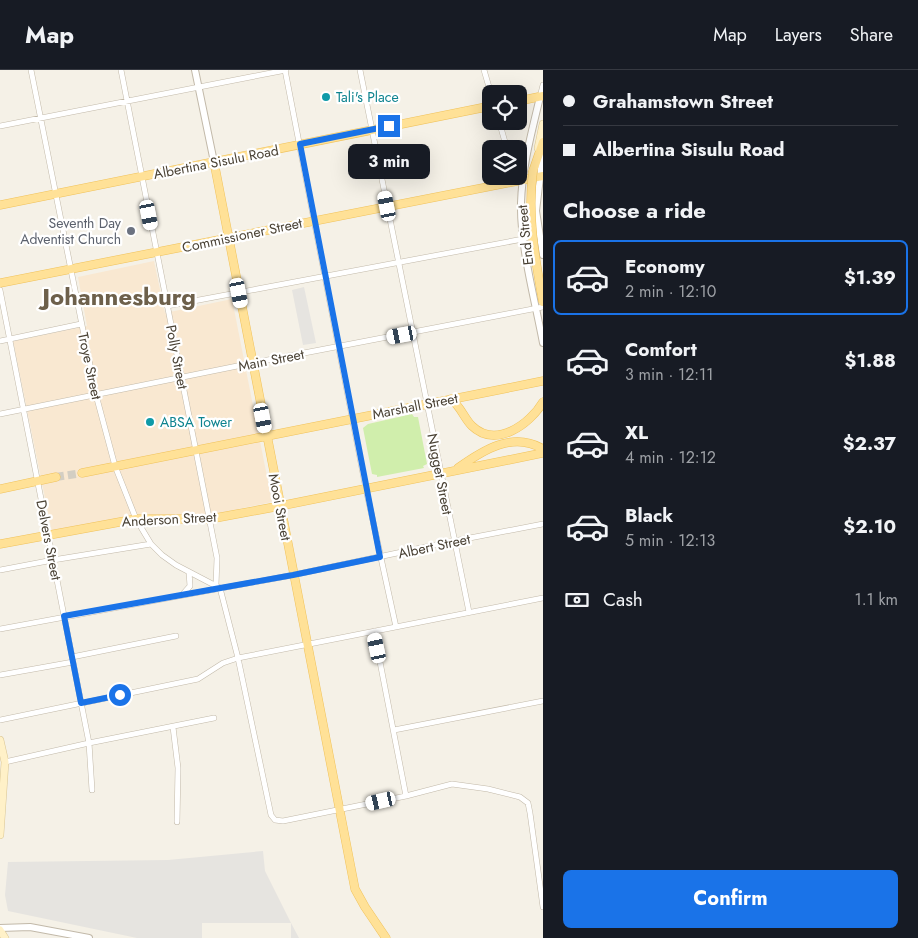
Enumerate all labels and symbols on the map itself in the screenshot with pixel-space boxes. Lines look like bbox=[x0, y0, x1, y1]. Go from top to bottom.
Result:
place label: Tali's Place bbox=[336, 87, 399, 107]
marker: Tali's Place bbox=[320, 91, 332, 103]
route end bbox=[378, 115, 400, 137]
street label: Albertina Sisulu Road bbox=[152, 140, 280, 184]
callout: 3 min bbox=[348, 144, 430, 178]
car bbox=[376, 190, 397, 222]
car bbox=[138, 199, 159, 231]
street label: End Street bbox=[512, 203, 538, 266]
street label: Commissioner Street bbox=[180, 212, 304, 257]
place label: Seventh Day Adventist Church bbox=[20, 213, 122, 249]
marker: Seventh Day Adventist Church bbox=[125, 225, 137, 237]
car bbox=[228, 277, 249, 309]
district label: Johannesburg bbox=[38, 279, 196, 314]
street label: Polly Street bbox=[161, 323, 193, 391]
car bbox=[385, 325, 418, 345]
street label: Troye Street bbox=[73, 331, 107, 402]
street label: Main Street bbox=[236, 344, 306, 376]
street label: Marshall Street bbox=[371, 388, 460, 424]
car bbox=[252, 402, 273, 434]
place label: ABSA Tower bbox=[160, 412, 232, 432]
marker: ABSA Tower bbox=[144, 416, 156, 428]
street label: Nugget Street bbox=[422, 432, 458, 517]
street label: Mooi Street bbox=[264, 472, 296, 543]
street label: Delvers Street bbox=[31, 498, 67, 582]
street label: Anderson Street bbox=[121, 506, 218, 531]
street label: Albert Street bbox=[396, 528, 473, 563]
car bbox=[366, 632, 387, 664]
route start bbox=[109, 684, 131, 706]
car bbox=[364, 790, 397, 812]

